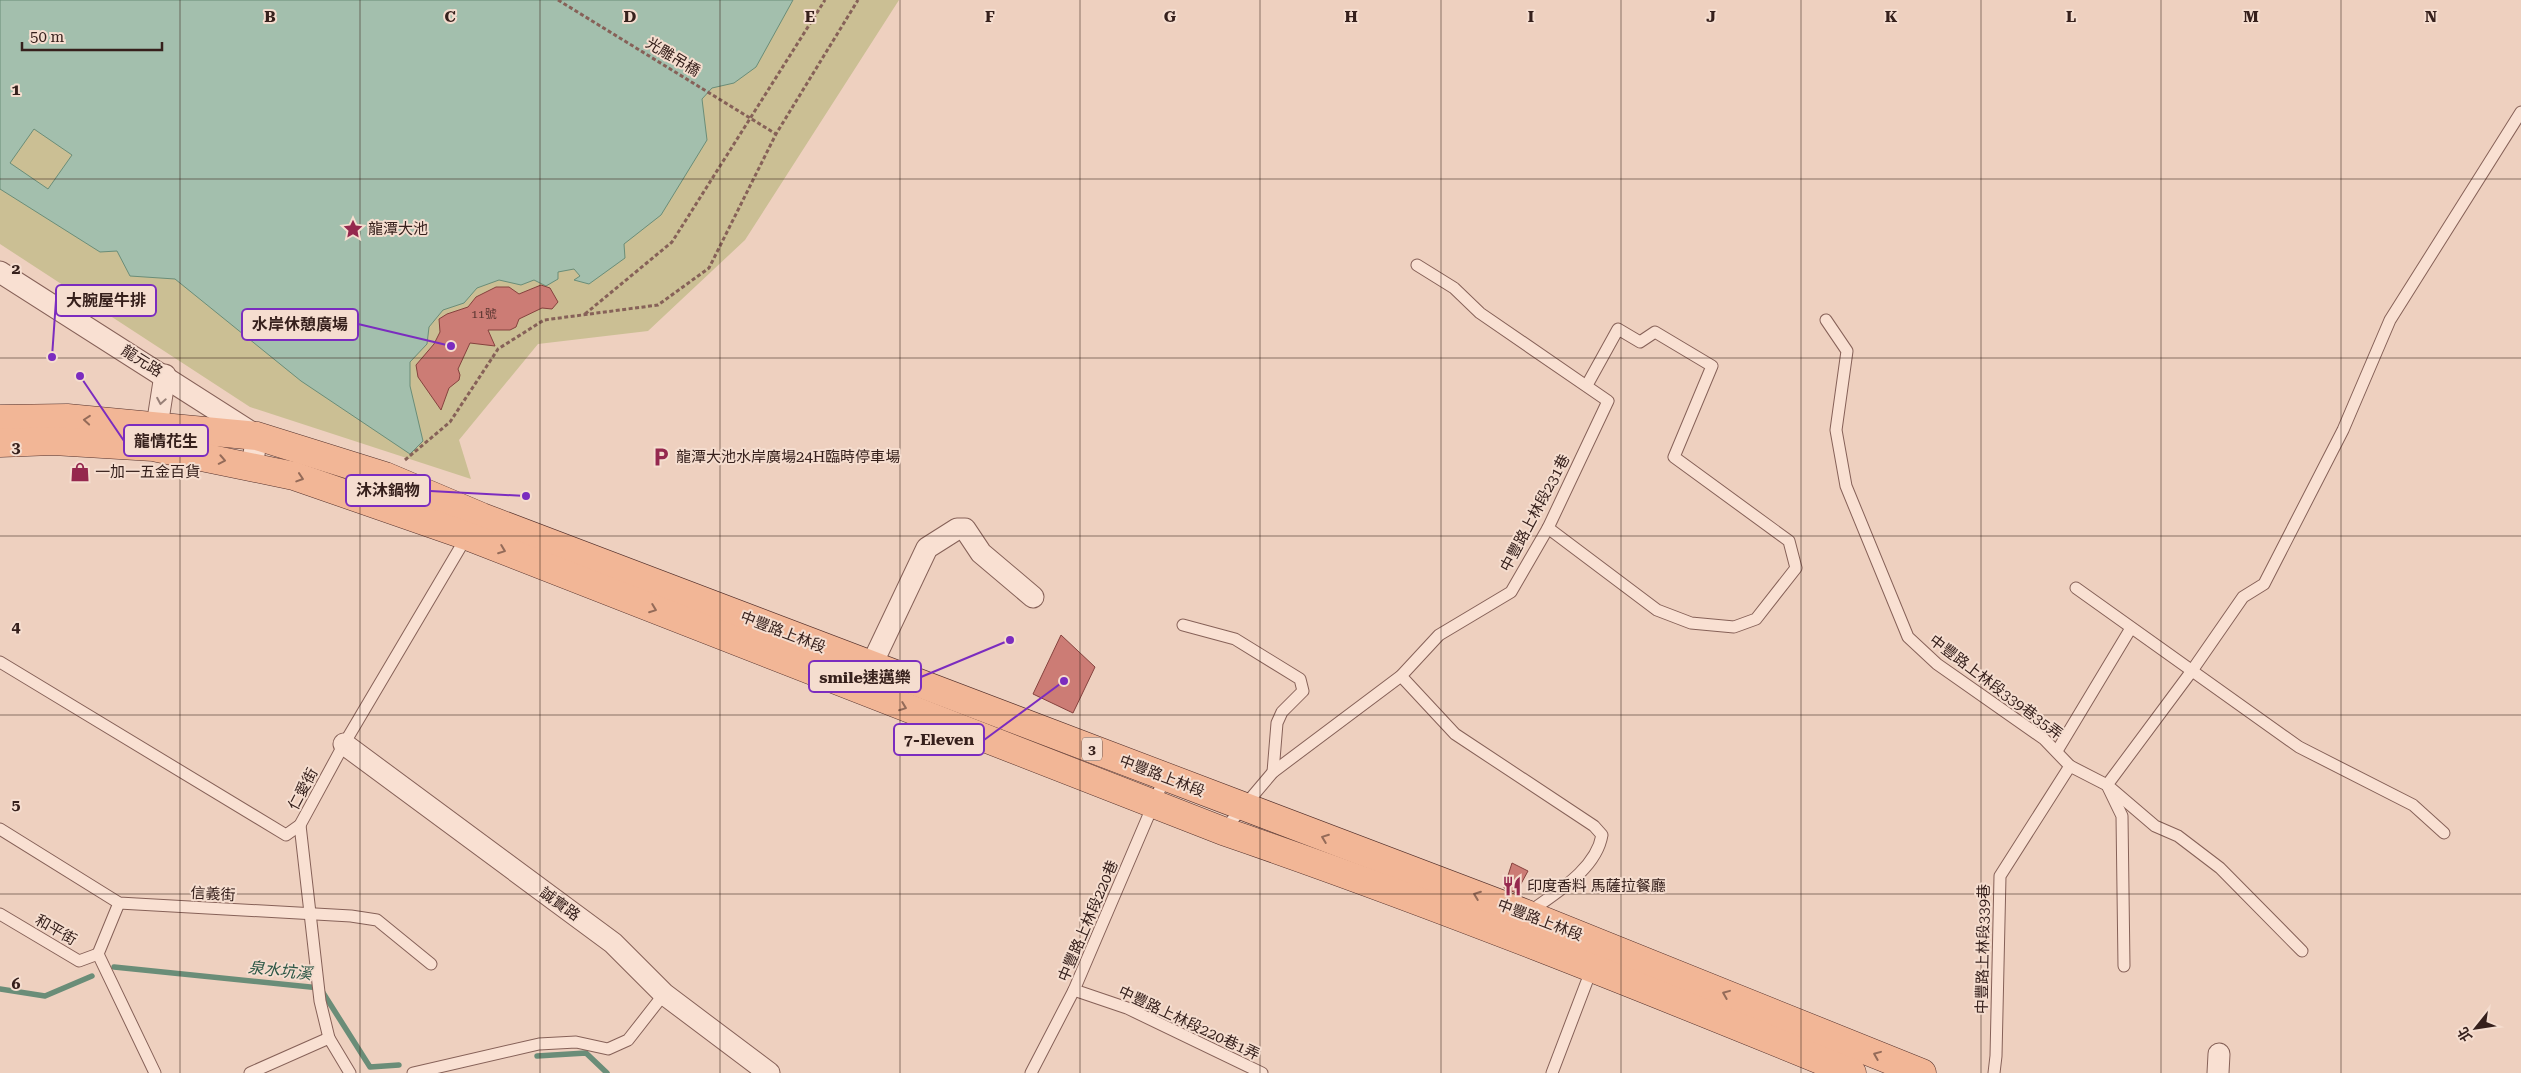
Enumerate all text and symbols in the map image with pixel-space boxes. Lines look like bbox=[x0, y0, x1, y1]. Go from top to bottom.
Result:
text: B bbox=[264, 7, 276, 26]
text: C bbox=[444, 7, 456, 26]
text: D bbox=[624, 7, 637, 26]
text: E bbox=[805, 7, 815, 26]
text: F bbox=[985, 7, 995, 26]
text: G bbox=[1164, 7, 1177, 26]
text: H bbox=[1344, 7, 1358, 26]
text: I bbox=[1528, 7, 1534, 26]
text: J bbox=[1706, 7, 1716, 26]
text: K bbox=[1885, 7, 1898, 26]
text: L bbox=[2066, 7, 2076, 26]
text: M bbox=[2243, 7, 2259, 26]
text: N bbox=[2425, 7, 2437, 26]
scale bar bbox=[22, 20, 162, 52]
text: 50 m bbox=[30, 28, 65, 46]
street label: 光雕吊橋 bbox=[643, 34, 703, 80]
text: 1 bbox=[12, 80, 21, 99]
place icon: 龍潭大池 bbox=[342, 218, 364, 240]
place label: 龍潭大池 bbox=[368, 220, 428, 238]
text: 2 bbox=[12, 259, 21, 278]
callout: 大腕屋牛排 bbox=[56, 285, 156, 316]
text: 大腕屋牛排 bbox=[66, 291, 146, 310]
house number: 11號 bbox=[471, 307, 497, 321]
callout: 水岸休憩廣場 bbox=[242, 309, 358, 340]
text: 水岸休憩廣場 bbox=[252, 315, 348, 334]
street label: 龍元路 bbox=[118, 341, 166, 381]
one-way arrow bbox=[156, 396, 167, 405]
one-way arrow bbox=[83, 415, 91, 426]
callout: 龍情花生 bbox=[124, 425, 208, 456]
text: 龍情花生 bbox=[134, 432, 198, 451]
text: 3 bbox=[12, 438, 21, 457]
parking icon: 龍潭大池水岸廣場24H臨時停車場 bbox=[650, 446, 672, 468]
place label: 龍潭大池水岸廣場24H臨時停車場 bbox=[676, 448, 900, 466]
street label: 中豐路上林段231巷 bbox=[1496, 451, 1574, 575]
one-way arrow bbox=[218, 455, 227, 465]
shop icon: 一加一五金百貨 bbox=[69, 461, 91, 483]
place label: 一加一五金百貨 bbox=[95, 463, 200, 481]
one-way arrow bbox=[295, 472, 303, 482]
callout: 沐沐鍋物 bbox=[346, 475, 430, 506]
text: 沐沐鍋物 bbox=[356, 481, 420, 500]
one-way arrow bbox=[497, 544, 506, 554]
one-way arrow bbox=[649, 603, 657, 613]
street label: 中豐路上林段 bbox=[738, 607, 828, 657]
text: 4 bbox=[12, 617, 21, 636]
street label: 中豐路上林段339巷35弄 bbox=[1926, 631, 2066, 743]
callout: smile速邁樂 bbox=[809, 661, 921, 692]
text: smile速邁樂 bbox=[819, 668, 911, 687]
one-way arrow bbox=[898, 701, 906, 711]
callout: 7-Eleven bbox=[894, 724, 984, 755]
text: 7-Eleven bbox=[904, 730, 974, 749]
road number: 3 bbox=[1082, 738, 1102, 761]
street label: 中豐路上林段 bbox=[1117, 751, 1207, 801]
street label: 仁愛街 bbox=[284, 765, 322, 813]
text: 5 bbox=[12, 795, 21, 814]
one-way arrow bbox=[1321, 834, 1330, 844]
street label: 中豐路上林段220巷 bbox=[1054, 858, 1122, 984]
restaurant icon: 印度香料 馬薩拉餐廳 bbox=[1501, 875, 1523, 897]
place label: 印度香料 馬薩拉餐廳 bbox=[1527, 877, 1666, 895]
street label: 誠實路 bbox=[537, 883, 583, 925]
street label: 信義街 bbox=[190, 884, 236, 904]
street label: 中豐路上林段339巷 bbox=[1973, 884, 1993, 1014]
one-way arrow bbox=[1473, 891, 1482, 902]
street label: 中豐路上林段 bbox=[1495, 895, 1585, 945]
street label: 和平街 bbox=[32, 911, 80, 949]
water label: 泉水坑溪 bbox=[247, 958, 315, 983]
text: 6 bbox=[12, 974, 21, 993]
street label: 中豐路上林段220巷1弄 bbox=[1116, 982, 1262, 1064]
one-way arrow bbox=[1722, 990, 1731, 1001]
north arrow bbox=[2451, 1003, 2501, 1053]
text: 北 bbox=[2454, 1024, 2475, 1045]
one-way arrow bbox=[1873, 1051, 1881, 1061]

